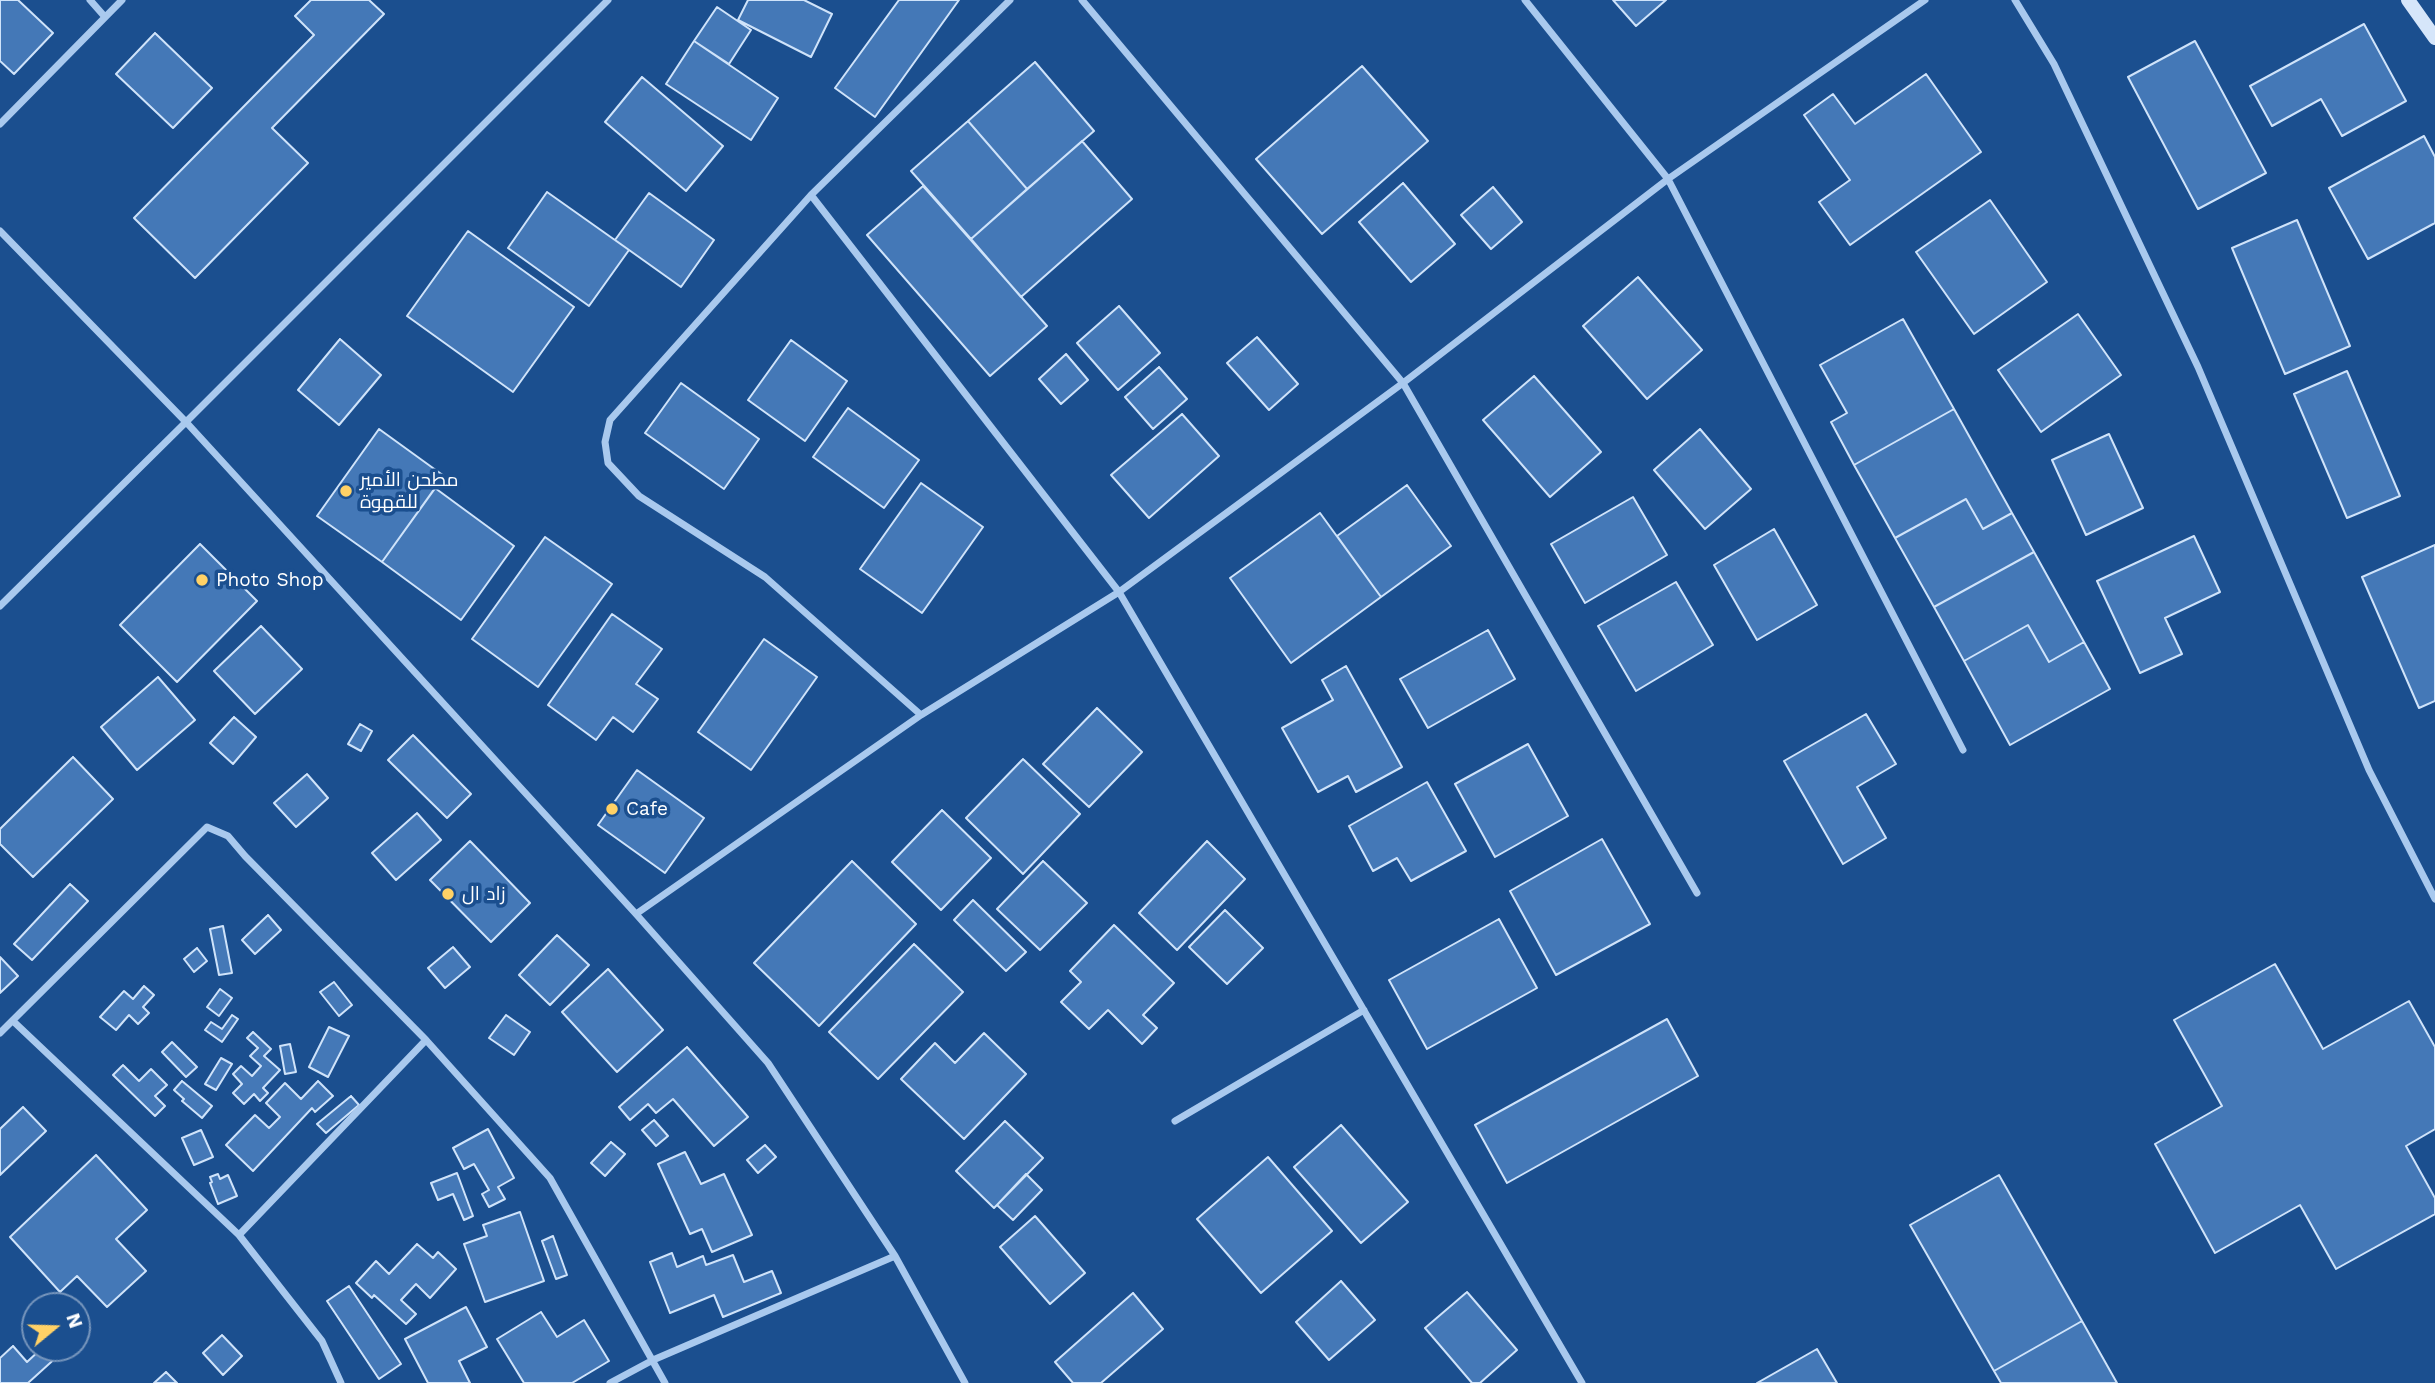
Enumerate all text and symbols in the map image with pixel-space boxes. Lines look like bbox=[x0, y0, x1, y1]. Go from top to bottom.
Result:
place label: مطحن الأمير للقهوة bbox=[360, 469, 458, 513]
marker: مطحن الأمير للقهوة bbox=[338, 483, 354, 499]
place label: Photo Shop bbox=[216, 569, 324, 591]
marker: Photo Shop bbox=[194, 572, 210, 588]
place label: Cafe bbox=[626, 798, 668, 820]
marker: Cafe bbox=[604, 801, 620, 817]
place label: زاد ال bbox=[462, 883, 506, 905]
marker: زاد ال bbox=[440, 886, 456, 902]
north arrow bbox=[21, 1292, 91, 1362]
text: N bbox=[61, 1310, 88, 1331]

